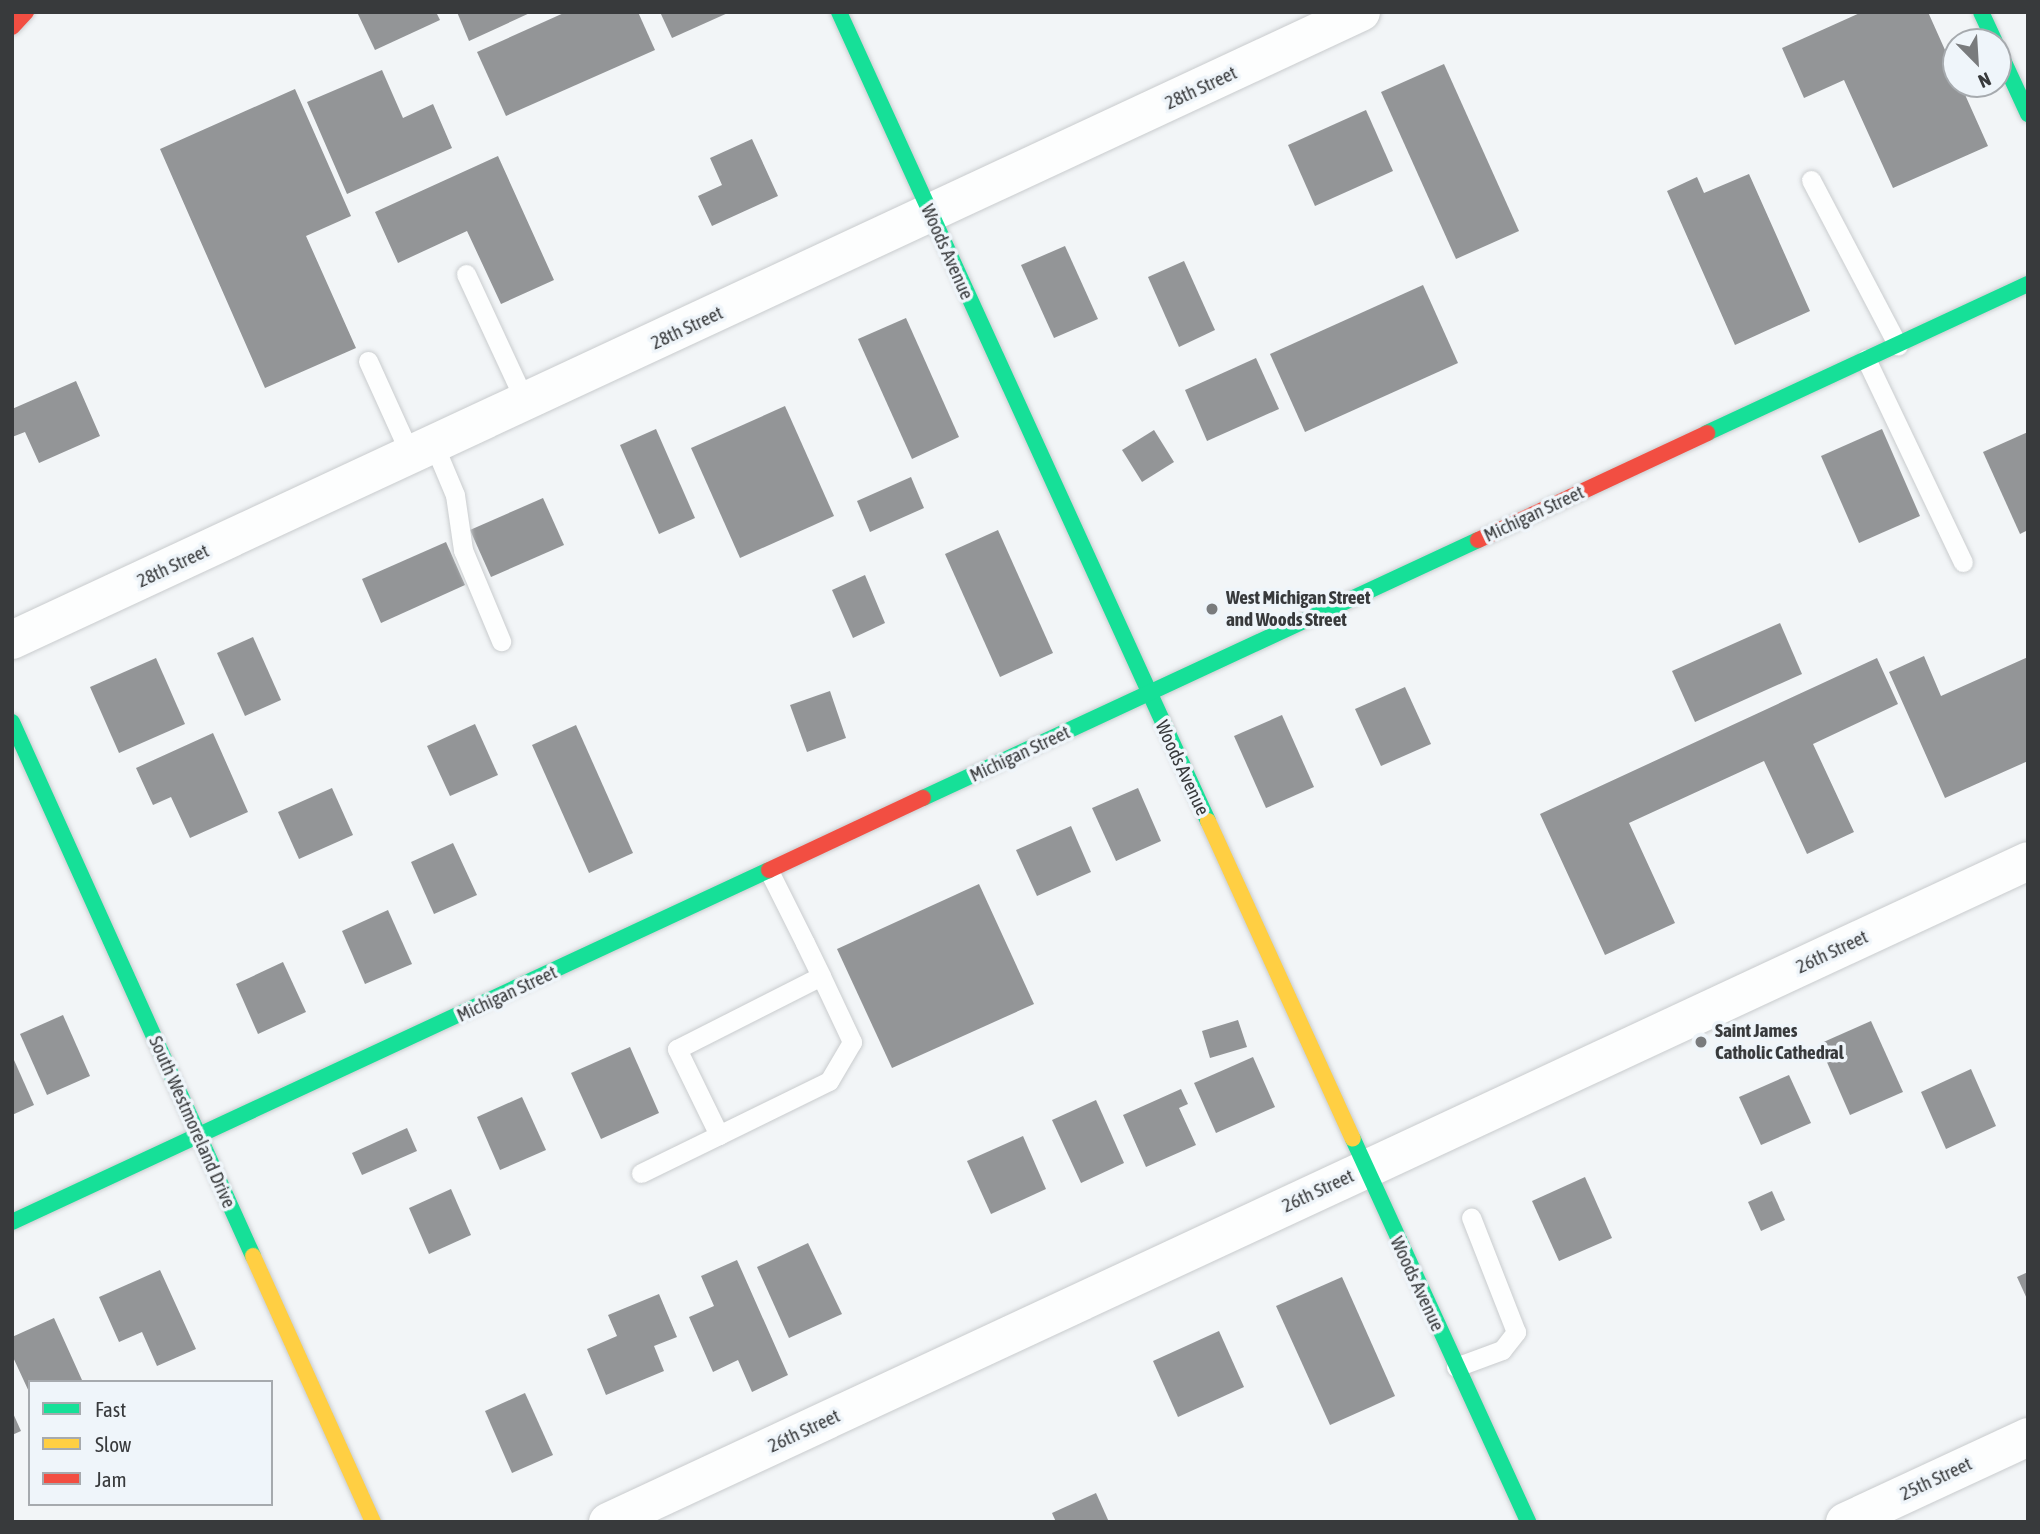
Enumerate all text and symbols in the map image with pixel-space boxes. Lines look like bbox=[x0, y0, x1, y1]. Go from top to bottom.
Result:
north arrow bbox=[1942, 28, 2012, 98]
street label: 28th Street bbox=[1161, 61, 1241, 115]
text: N bbox=[1975, 68, 1994, 93]
street label: Woods Avenue bbox=[916, 201, 978, 303]
street label: 28th Street bbox=[647, 301, 727, 355]
street label: Michigan Street bbox=[1480, 481, 1588, 547]
street label: 28th Street bbox=[133, 539, 213, 593]
place label: West Michigan Street and Woods Street bbox=[1226, 587, 1370, 631]
marker: West Michigan Street and Woods Street bbox=[1204, 601, 1220, 617]
street label: Woods Avenue bbox=[1150, 717, 1214, 819]
street label: Michigan Street bbox=[966, 721, 1074, 787]
street label: 26th Street bbox=[1792, 925, 1872, 979]
street label: Michigan Street bbox=[453, 961, 561, 1027]
place label: Saint James Catholic Cathedral bbox=[1715, 1020, 1844, 1064]
street label: South Westmoreland Drive bbox=[144, 1032, 240, 1212]
marker: Saint James Catholic Cathedral bbox=[1693, 1034, 1709, 1050]
street label: 26th Street bbox=[1278, 1164, 1358, 1218]
street label: Woods Avenue bbox=[1385, 1233, 1449, 1335]
legend bbox=[28, 1380, 273, 1506]
text: Fast bbox=[95, 1397, 126, 1421]
street label: 26th Street bbox=[764, 1404, 844, 1458]
text: Slow bbox=[95, 1432, 131, 1456]
street label: 25th Street bbox=[1896, 1452, 1976, 1506]
text: Jam bbox=[95, 1467, 127, 1491]

